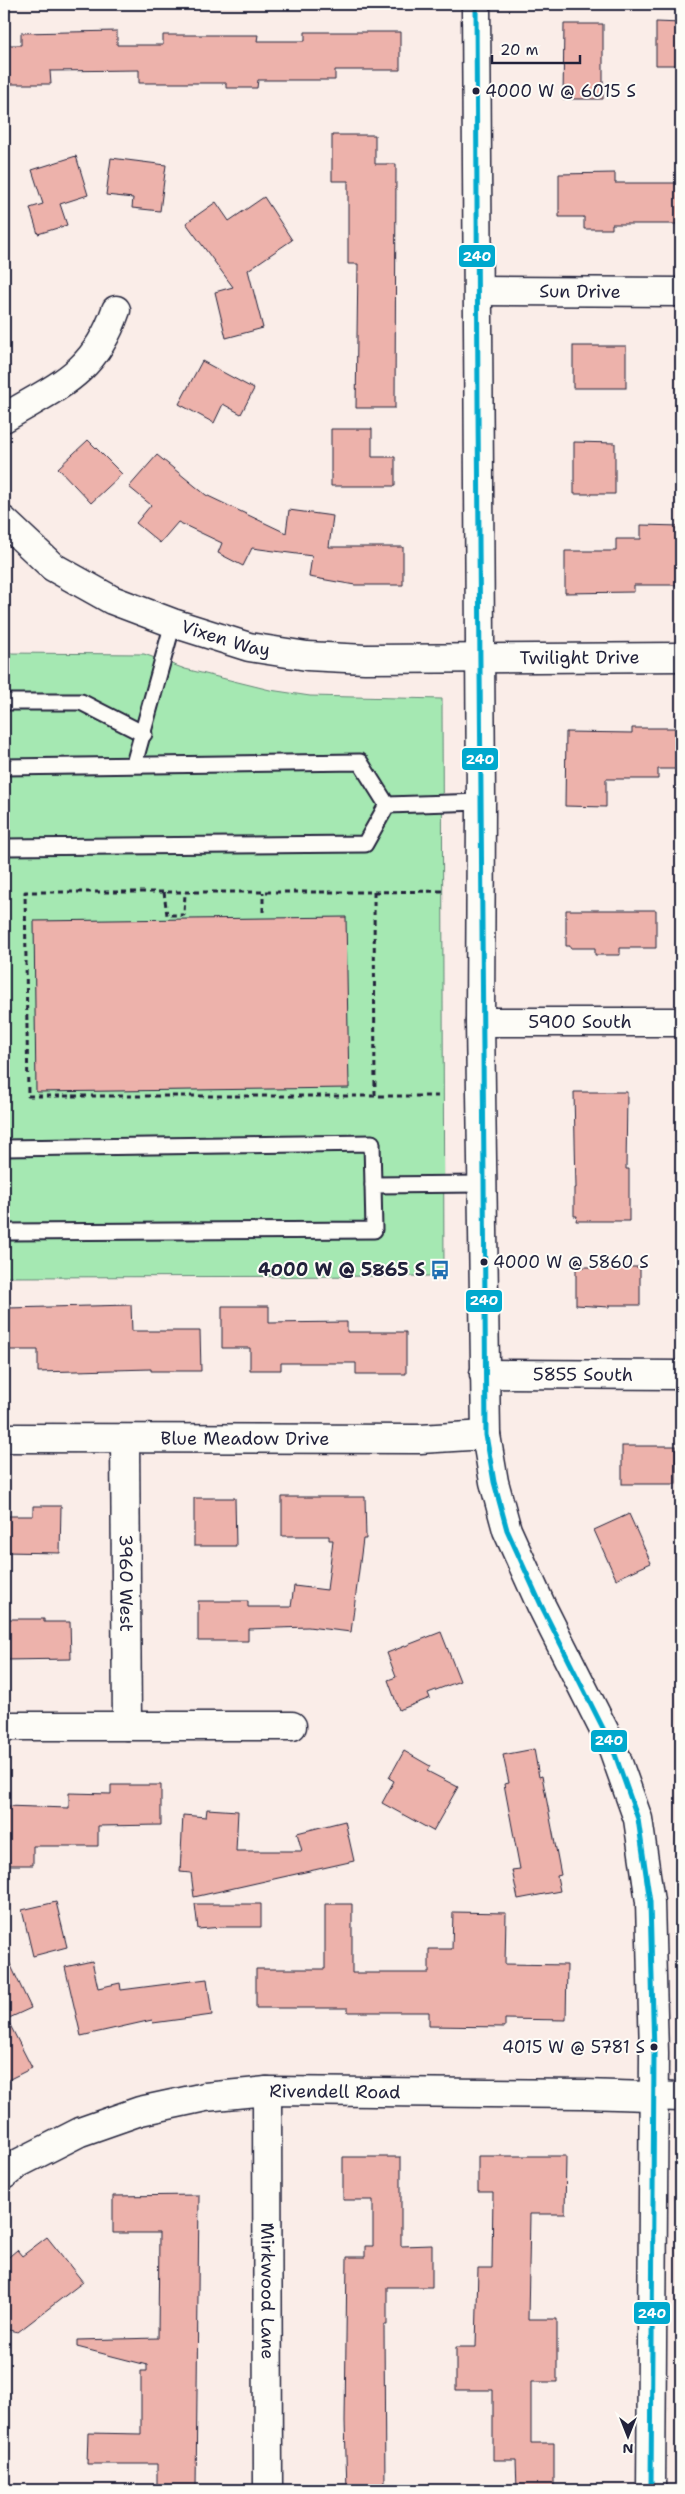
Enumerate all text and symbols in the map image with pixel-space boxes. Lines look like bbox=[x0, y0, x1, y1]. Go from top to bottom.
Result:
scale bar bbox=[492, 32, 580, 64]
text: 20 m bbox=[500, 40, 539, 60]
place label: 4000 W @ 6015 S bbox=[485, 80, 636, 102]
marker: 4000 W @ 6015 S bbox=[471, 86, 481, 96]
line badge: 240 bbox=[458, 244, 496, 268]
text: 240 bbox=[463, 247, 492, 265]
street label: Sun Drive bbox=[539, 279, 621, 304]
street label: Vixen Way bbox=[178, 614, 272, 662]
street label: Twilight Drive bbox=[519, 645, 640, 670]
line badge: 240 bbox=[461, 747, 499, 771]
text: 240 bbox=[466, 750, 495, 768]
street label: 5900 South bbox=[528, 1010, 632, 1034]
place label: 4000 W @ 5860 S bbox=[493, 1251, 649, 1273]
marker: 4000 W @ 5860 S bbox=[479, 1257, 489, 1267]
place label: 4000 W @ 5865 S bbox=[258, 1258, 425, 1282]
bus stop icon: 4000 W @ 5865 S bbox=[429, 1259, 451, 1281]
line badge: 240 bbox=[465, 1289, 503, 1313]
text: 240 bbox=[470, 1291, 499, 1309]
street label: 5855 South bbox=[533, 1362, 633, 1387]
street label: Blue Meadow Drive bbox=[161, 1426, 329, 1451]
street label: 3960 West bbox=[114, 1534, 138, 1632]
line badge: 240 bbox=[590, 1729, 628, 1753]
text: 240 bbox=[595, 1731, 624, 1749]
place label: 4015 W @ 5781 S bbox=[502, 2036, 645, 2058]
marker: 4015 W @ 5781 S bbox=[649, 2042, 659, 2052]
street label: Rivendell Road bbox=[269, 2079, 401, 2104]
street label: Mirkwood Lane bbox=[255, 2222, 280, 2360]
line badge: 240 bbox=[633, 2301, 671, 2325]
text: 240 bbox=[638, 2304, 667, 2322]
north arrow bbox=[602, 2412, 652, 2462]
text: N bbox=[622, 2440, 634, 2458]

